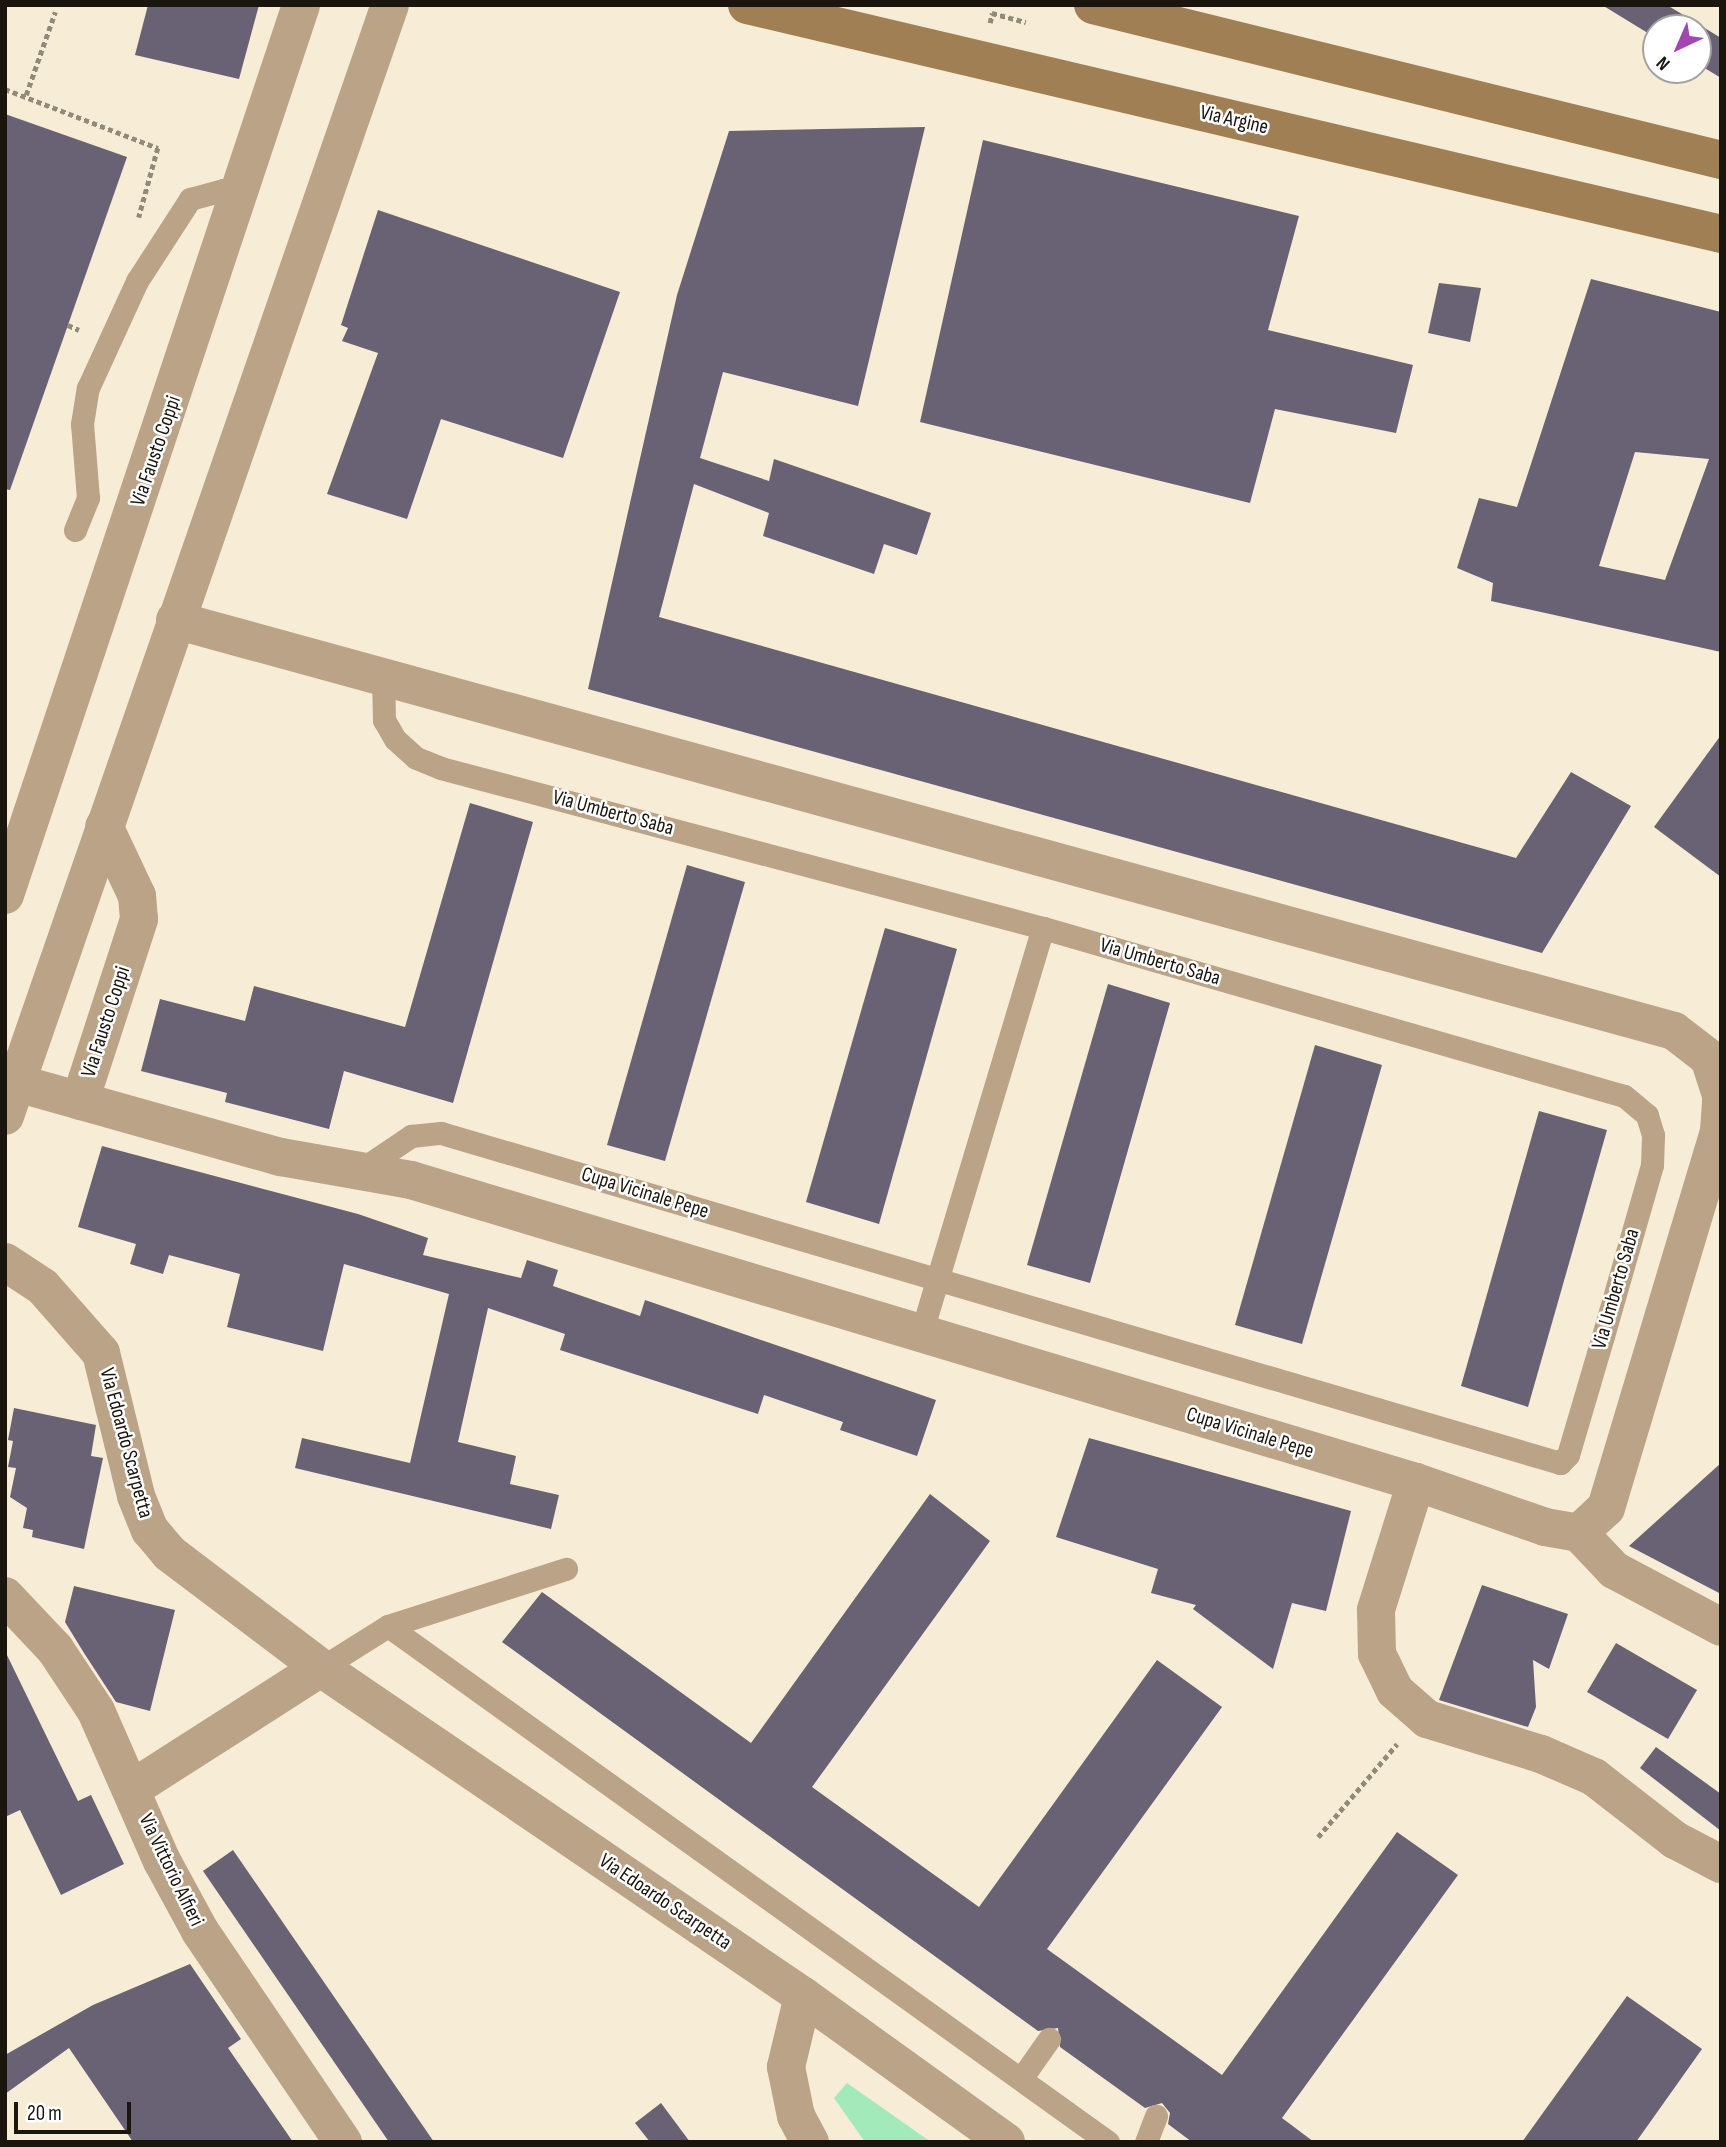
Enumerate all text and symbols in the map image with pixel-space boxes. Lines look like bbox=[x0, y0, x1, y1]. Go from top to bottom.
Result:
north arrow bbox=[1642, 14, 1712, 84]
text: N bbox=[1652, 51, 1675, 75]
street label: Via Argine bbox=[1197, 100, 1271, 140]
street label: Via Fausto Coppi bbox=[125, 393, 187, 509]
street label: Via Umberto Saba bbox=[550, 785, 676, 841]
street label: Via Umberto Saba bbox=[1097, 933, 1223, 991]
street label: Via Fausto Coppi bbox=[76, 963, 136, 1081]
street label: Cupa Vicinale Pepe bbox=[578, 1162, 712, 1224]
street label: Via Umberto Saba bbox=[1587, 1226, 1645, 1352]
street label: Via Edoardo Scarpetta bbox=[94, 1365, 158, 1521]
street label: Cupa Vicinale Pepe bbox=[1183, 1402, 1317, 1464]
street label: Via Vittorio Alfieri bbox=[133, 1810, 209, 1930]
street label: Via Edoardo Scarpetta bbox=[594, 1848, 736, 1956]
scale bar bbox=[18, 2088, 135, 2132]
text: 20 m bbox=[27, 2101, 62, 2126]

